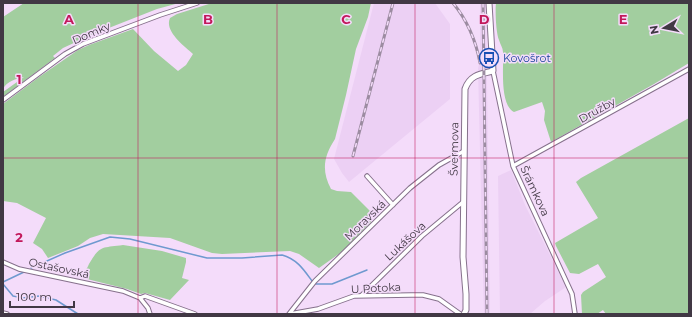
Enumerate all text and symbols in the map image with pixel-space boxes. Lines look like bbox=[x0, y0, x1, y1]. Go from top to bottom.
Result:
north arrow bbox=[644, 8, 684, 48]
text: A bbox=[63, 11, 75, 27]
text: B bbox=[203, 11, 213, 27]
text: C bbox=[341, 11, 351, 27]
text: D bbox=[479, 11, 490, 27]
text: E bbox=[619, 11, 628, 27]
street label: Domky bbox=[70, 19, 112, 47]
text: N bbox=[646, 24, 662, 35]
bus stop icon: Kovošrot bbox=[478, 47, 500, 69]
place label: Kovošrot bbox=[503, 51, 552, 65]
text: 1 bbox=[16, 71, 22, 87]
street label: Družby bbox=[576, 94, 618, 126]
street label: Švermova bbox=[447, 122, 461, 176]
street label: Šrámkova bbox=[517, 163, 553, 219]
street label: Moravská bbox=[341, 197, 389, 243]
street label: Lukášova bbox=[382, 218, 428, 264]
text: 2 bbox=[15, 229, 23, 245]
street label: Ostašovská bbox=[27, 255, 91, 281]
street label: U Potoka bbox=[350, 280, 402, 296]
scale bar bbox=[10, 283, 74, 309]
text: 100 m bbox=[16, 289, 52, 304]

